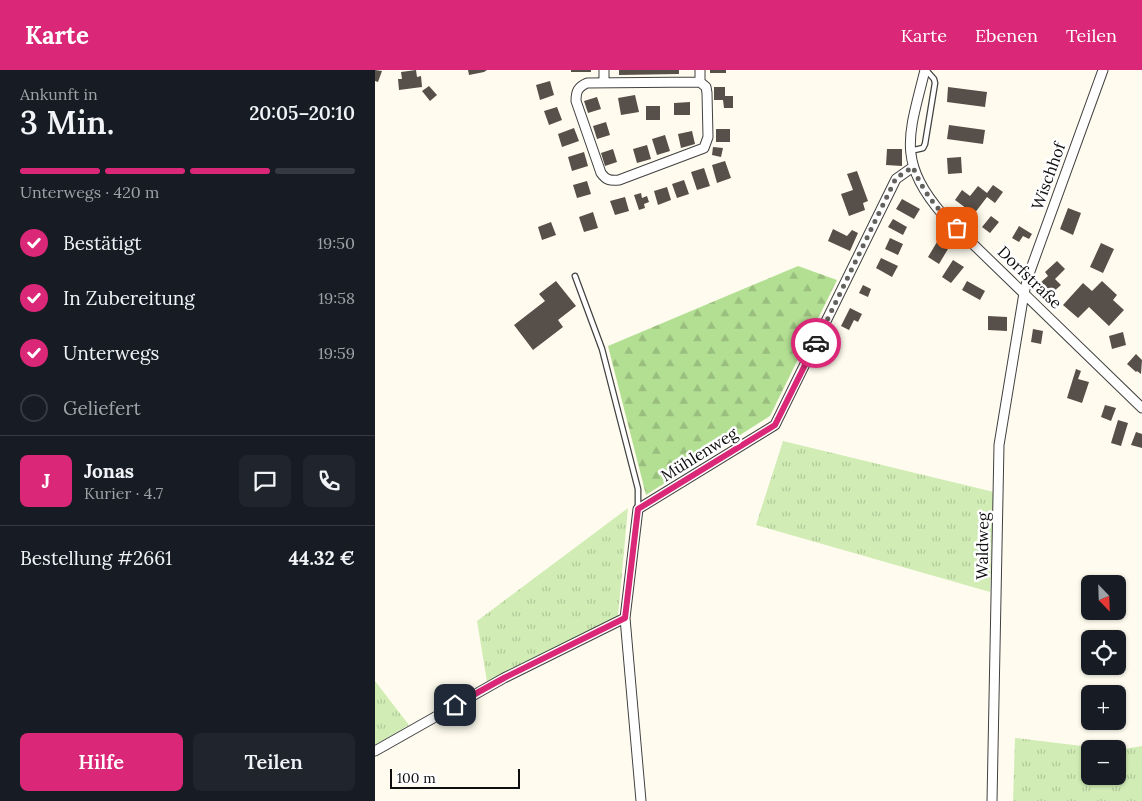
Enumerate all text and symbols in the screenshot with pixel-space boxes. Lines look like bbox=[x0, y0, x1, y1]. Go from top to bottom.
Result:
text: Karte bbox=[25, 20, 89, 51]
text: Karte bbox=[901, 24, 947, 47]
text: Ebenen bbox=[975, 24, 1038, 47]
text: Teilen bbox=[1066, 24, 1117, 47]
text: Ankunft in bbox=[20, 84, 98, 104]
text: 20:05–20:10 bbox=[249, 101, 355, 125]
text: 3 Min. bbox=[20, 102, 114, 143]
street label: Wischhof bbox=[1027, 138, 1070, 212]
text: Unterwegs · 420 m bbox=[20, 182, 159, 202]
pin bbox=[936, 207, 978, 249]
icon: bag bbox=[943, 214, 971, 242]
icon: check bbox=[20, 229, 48, 257]
text: Bestätigt bbox=[63, 231, 142, 255]
text: 19:50 bbox=[317, 233, 355, 253]
street label: Dorfstraße bbox=[994, 241, 1067, 313]
icon: check bbox=[20, 284, 48, 312]
text: In Zubereitung bbox=[63, 286, 195, 310]
text: 19:58 bbox=[318, 288, 355, 308]
courier bbox=[791, 318, 841, 368]
icon: car bbox=[802, 329, 830, 357]
icon: check bbox=[20, 339, 48, 367]
text: Unterwegs bbox=[63, 341, 159, 365]
text: 19:59 bbox=[318, 343, 355, 363]
text: Geliefert bbox=[63, 396, 141, 420]
street label: Mühlenweg bbox=[657, 422, 742, 485]
button: chat bbox=[239, 455, 291, 507]
button: phone bbox=[303, 455, 355, 507]
text: Jonas bbox=[84, 459, 134, 483]
text: J bbox=[42, 469, 50, 493]
text: Kurier · 4.7 bbox=[84, 483, 163, 503]
street label: Waldweg bbox=[971, 511, 993, 580]
text: Bestellung #2661 bbox=[20, 546, 172, 570]
text: 44.32 € bbox=[288, 546, 355, 570]
north arrow bbox=[1081, 575, 1126, 620]
map controls bbox=[1081, 575, 1126, 785]
button: locate bbox=[1081, 630, 1126, 675]
pin bbox=[434, 684, 476, 726]
button: + bbox=[1081, 685, 1126, 730]
icon: home bbox=[441, 691, 469, 719]
button: Hilfe bbox=[20, 733, 183, 791]
button: Teilen bbox=[193, 733, 355, 791]
button: − bbox=[1081, 740, 1126, 785]
scale bar bbox=[390, 766, 520, 789]
text: 100 m bbox=[397, 769, 436, 787]

